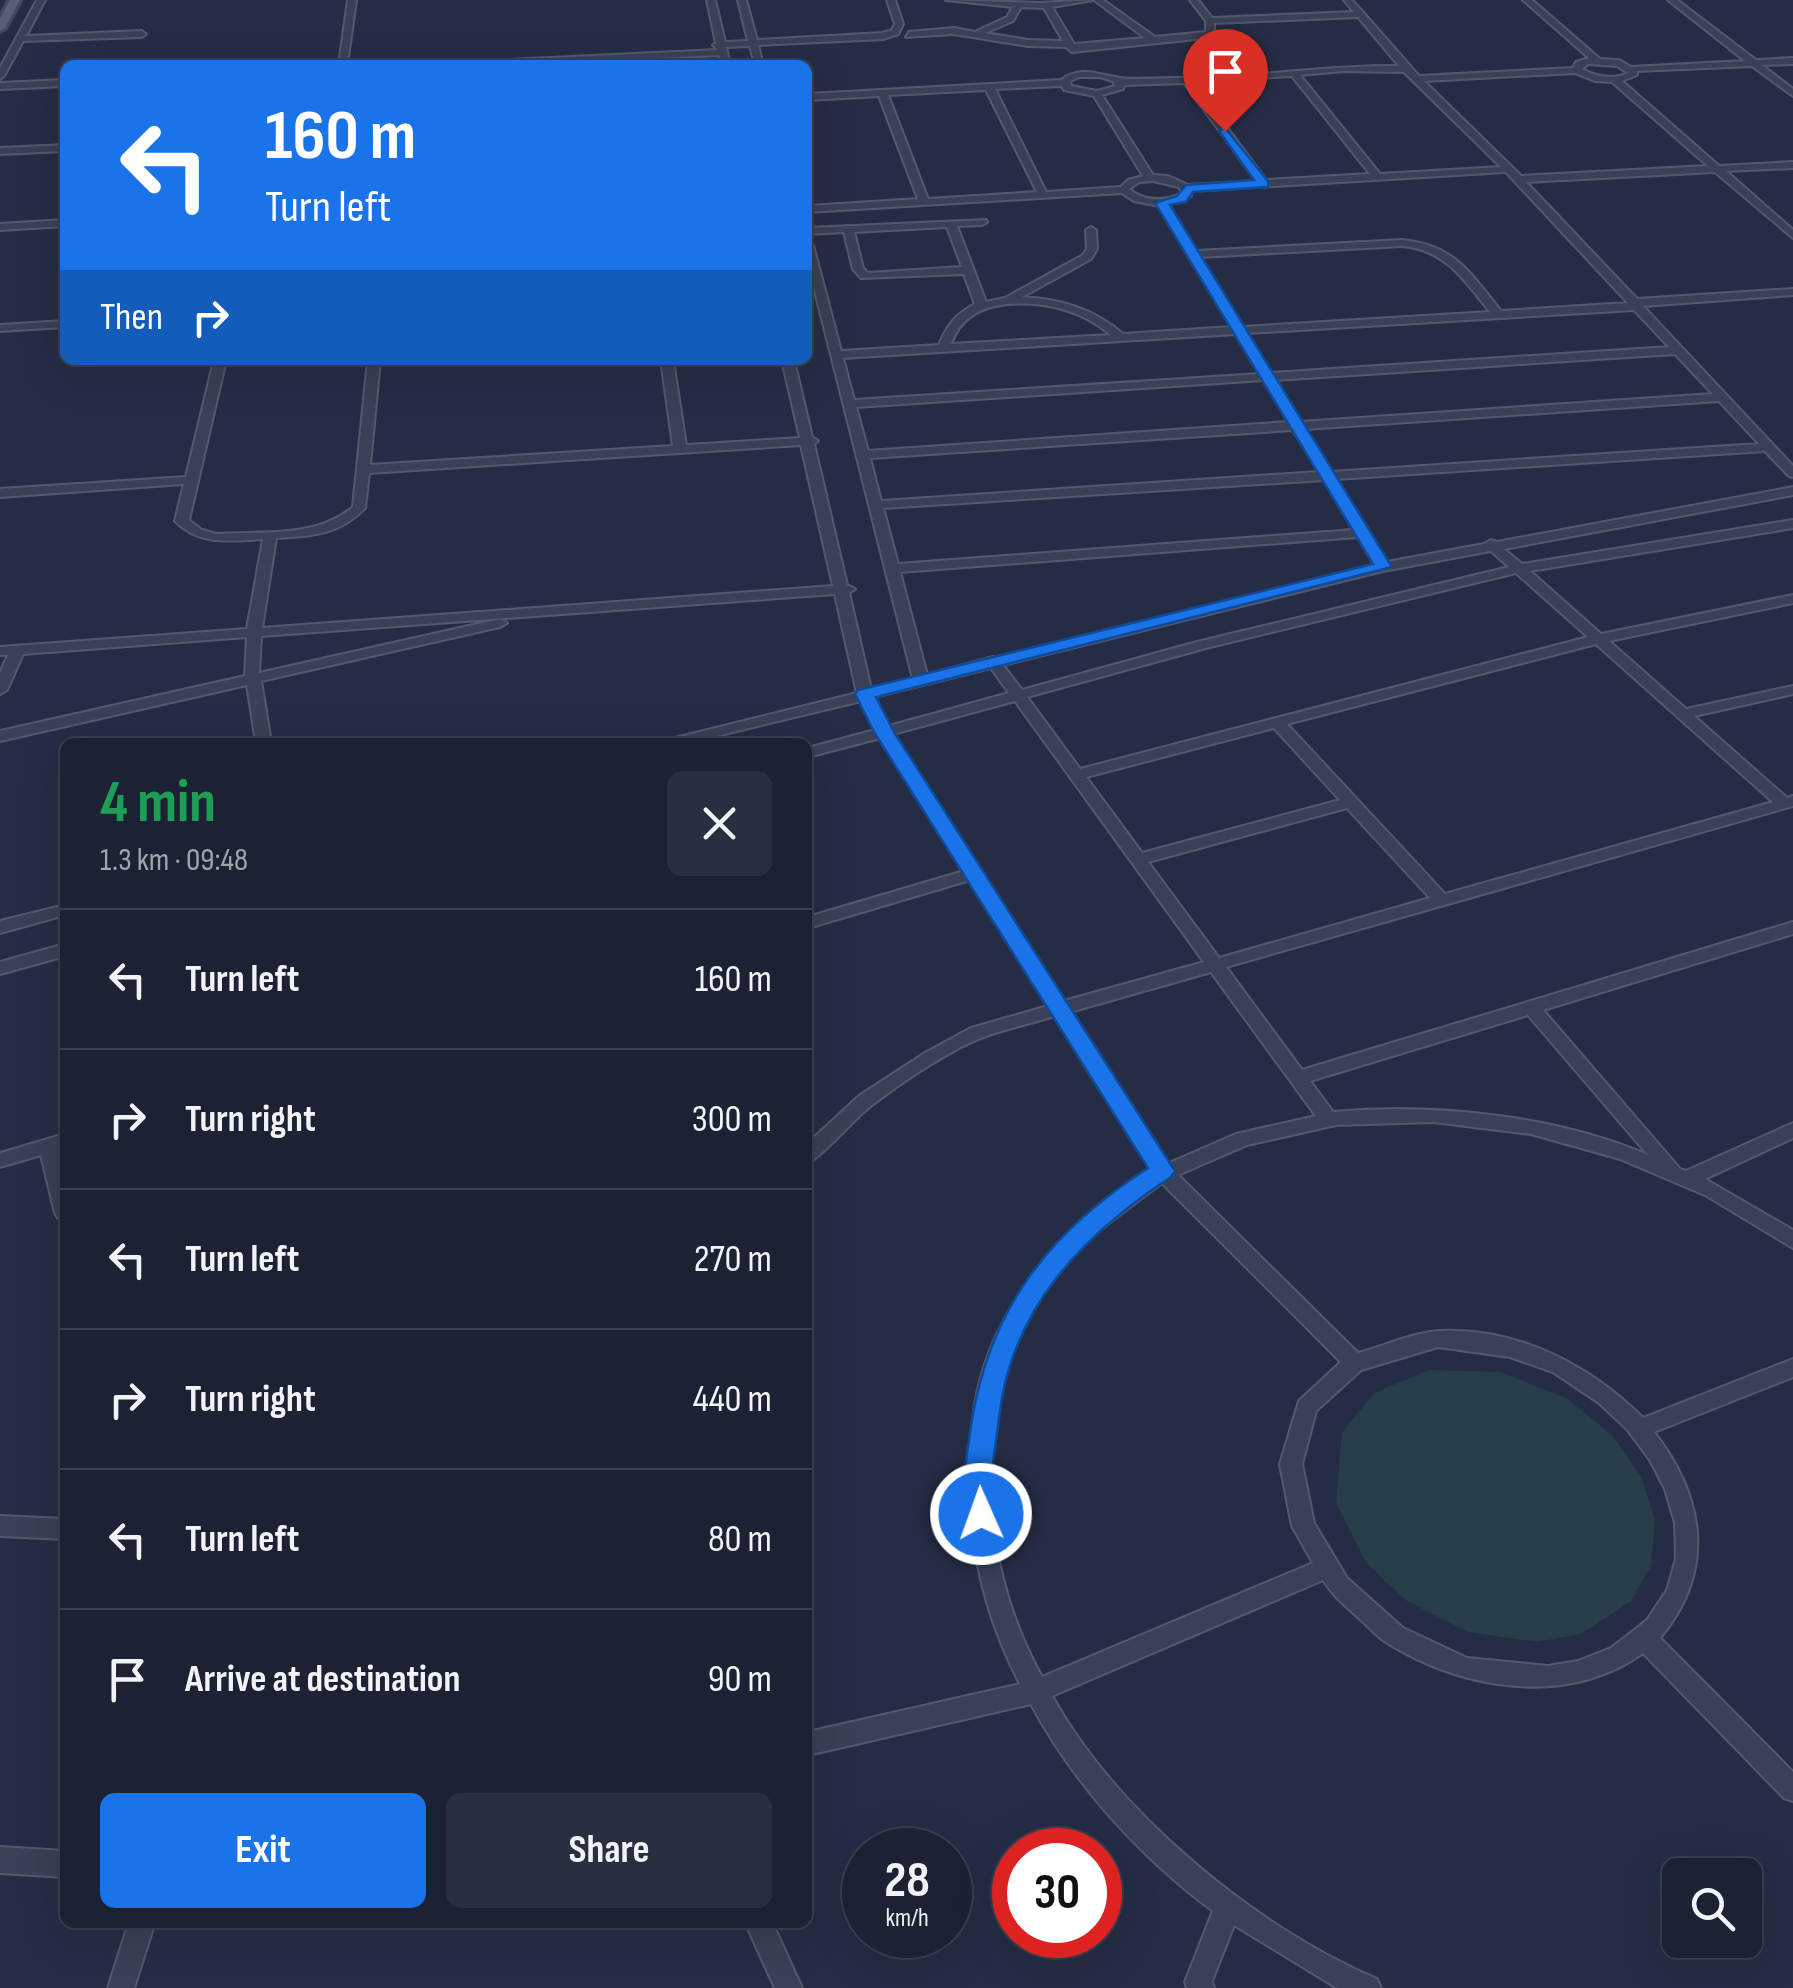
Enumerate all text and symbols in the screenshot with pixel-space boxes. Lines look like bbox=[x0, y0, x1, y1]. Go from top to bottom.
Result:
pin bbox=[1183, 29, 1268, 132]
icon: arrive bbox=[1198, 44, 1253, 99]
text: 160 m bbox=[265, 95, 416, 179]
icon: left bbox=[100, 100, 230, 230]
text: Turn left bbox=[265, 180, 391, 235]
icon: right bbox=[183, 290, 238, 345]
text: Then bbox=[100, 295, 163, 340]
text: 4 min bbox=[100, 767, 216, 839]
button: close bbox=[667, 771, 772, 876]
text: 1.3 km · 09:48 bbox=[100, 841, 248, 880]
icon: left bbox=[100, 952, 155, 1007]
text: Turn left bbox=[185, 957, 299, 1002]
text: 160 m bbox=[695, 957, 772, 1002]
icon: right bbox=[100, 1092, 155, 1147]
text: Turn right bbox=[185, 1097, 316, 1142]
text: 300 m bbox=[692, 1097, 772, 1142]
icon: left bbox=[100, 1232, 155, 1287]
text: Turn left bbox=[185, 1237, 299, 1282]
text: 270 m bbox=[694, 1237, 772, 1282]
icon: right bbox=[100, 1372, 155, 1427]
text: Turn right bbox=[185, 1377, 316, 1422]
text: 440 m bbox=[693, 1377, 772, 1422]
position arrow bbox=[929, 1462, 1033, 1566]
icon: left bbox=[100, 1512, 155, 1567]
text: Turn left bbox=[185, 1517, 299, 1562]
text: 80 m bbox=[708, 1517, 772, 1562]
icon: arrive bbox=[100, 1652, 155, 1707]
text: Arrive at destination bbox=[185, 1657, 460, 1702]
text: 90 m bbox=[708, 1657, 772, 1702]
button: Exit bbox=[100, 1793, 426, 1908]
button: Share bbox=[446, 1793, 772, 1908]
speed limit sign: 30 bbox=[992, 1828, 1122, 1958]
text: 28 bbox=[884, 1851, 930, 1911]
map controls bbox=[1662, 1858, 1762, 1958]
button: search bbox=[1662, 1858, 1762, 1958]
text: km/h bbox=[885, 1903, 929, 1934]

